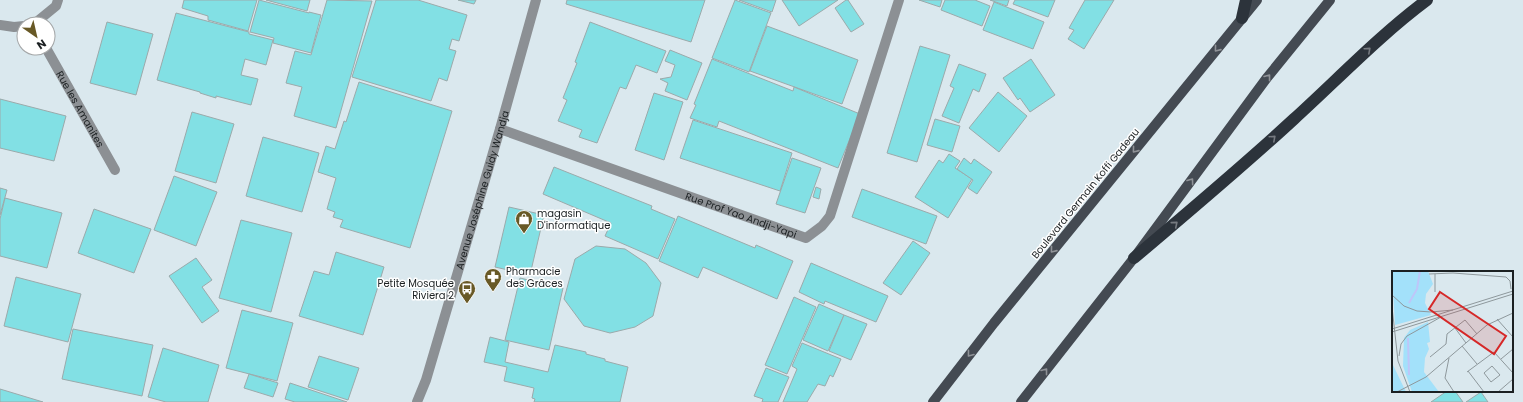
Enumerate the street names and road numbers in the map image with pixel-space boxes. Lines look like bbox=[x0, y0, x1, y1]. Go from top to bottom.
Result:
street label: Rue les Amanites bbox=[52, 68, 108, 150]
street label: Avenue Joséphine Guidy Wandja bbox=[452, 109, 513, 271]
street label: Boulevard Germain Koffi Gadeau bbox=[1028, 125, 1143, 262]
street label: Rue Prof Yao Andji-Yapi bbox=[683, 189, 799, 242]

